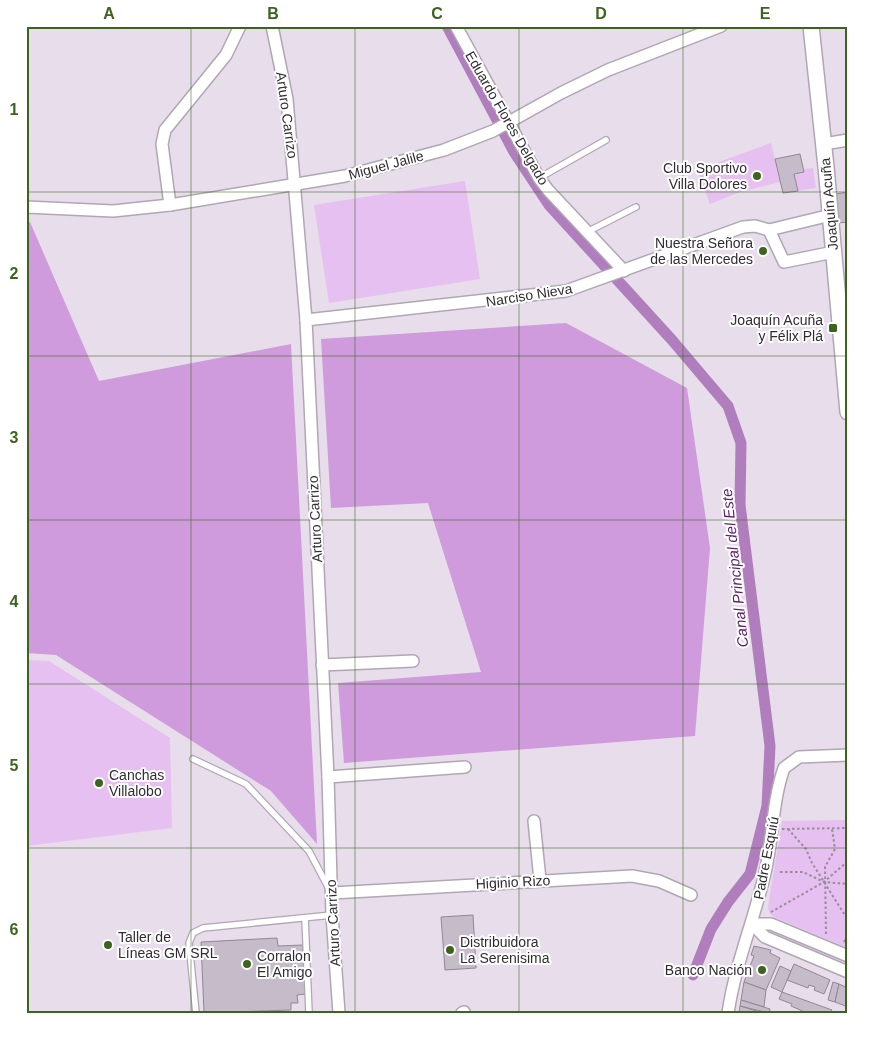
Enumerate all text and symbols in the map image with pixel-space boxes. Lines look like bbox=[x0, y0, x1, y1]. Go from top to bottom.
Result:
text: A bbox=[103, 5, 115, 22]
text: B bbox=[267, 5, 279, 22]
text: C bbox=[431, 5, 443, 22]
text: D bbox=[595, 5, 607, 22]
text: E bbox=[760, 5, 771, 22]
street label: Eduardo Flores Delgado bbox=[462, 48, 552, 188]
street label: Arturo Carrizo bbox=[273, 71, 301, 159]
text: 1 bbox=[10, 101, 19, 118]
street label: Miguel Jalile bbox=[347, 147, 425, 183]
street label: Joaquín Acuña bbox=[817, 157, 841, 251]
place label: Club Sportivo Villa Dolores bbox=[663, 160, 747, 192]
marker: Club Sportivo Villa Dolores bbox=[751, 170, 763, 182]
place label: Nuestra Señora de las Mercedes bbox=[650, 235, 753, 267]
marker: Nuestra Señora de las Mercedes bbox=[757, 245, 769, 257]
text: 2 bbox=[10, 265, 19, 282]
street label: Narciso Nieva bbox=[485, 280, 573, 310]
place label: Joaquín Acuña y Félix Plá bbox=[730, 312, 823, 344]
marker: Joaquín Acuña y Félix Plá bbox=[827, 322, 839, 334]
text: 3 bbox=[10, 429, 19, 446]
street label: Arturo Carrizo bbox=[305, 475, 325, 563]
water label: Canal Principal del Este bbox=[718, 488, 751, 648]
text: 4 bbox=[10, 593, 19, 610]
text: 5 bbox=[10, 757, 19, 774]
place label: Canchas Villalobo bbox=[109, 767, 164, 799]
marker: Canchas Villalobo bbox=[93, 777, 105, 789]
street label: Padre Esquiú bbox=[750, 815, 782, 901]
street label: Higinio Rizo bbox=[475, 872, 551, 892]
street label: Arturo Carrizo bbox=[323, 879, 343, 967]
text: 6 bbox=[10, 921, 19, 938]
place label: Taller de Líneas GM SRL bbox=[118, 929, 218, 961]
place label: Distribuidora La Serenisima bbox=[460, 934, 550, 966]
marker: Taller de Líneas GM SRL bbox=[102, 939, 114, 951]
marker: Distribuidora La Serenisima bbox=[444, 944, 456, 956]
place label: Corralon El Amigo bbox=[257, 948, 312, 980]
marker: Corralon El Amigo bbox=[241, 958, 253, 970]
place label: Banco Nación bbox=[665, 962, 752, 978]
marker: Banco Nación bbox=[756, 964, 768, 976]

